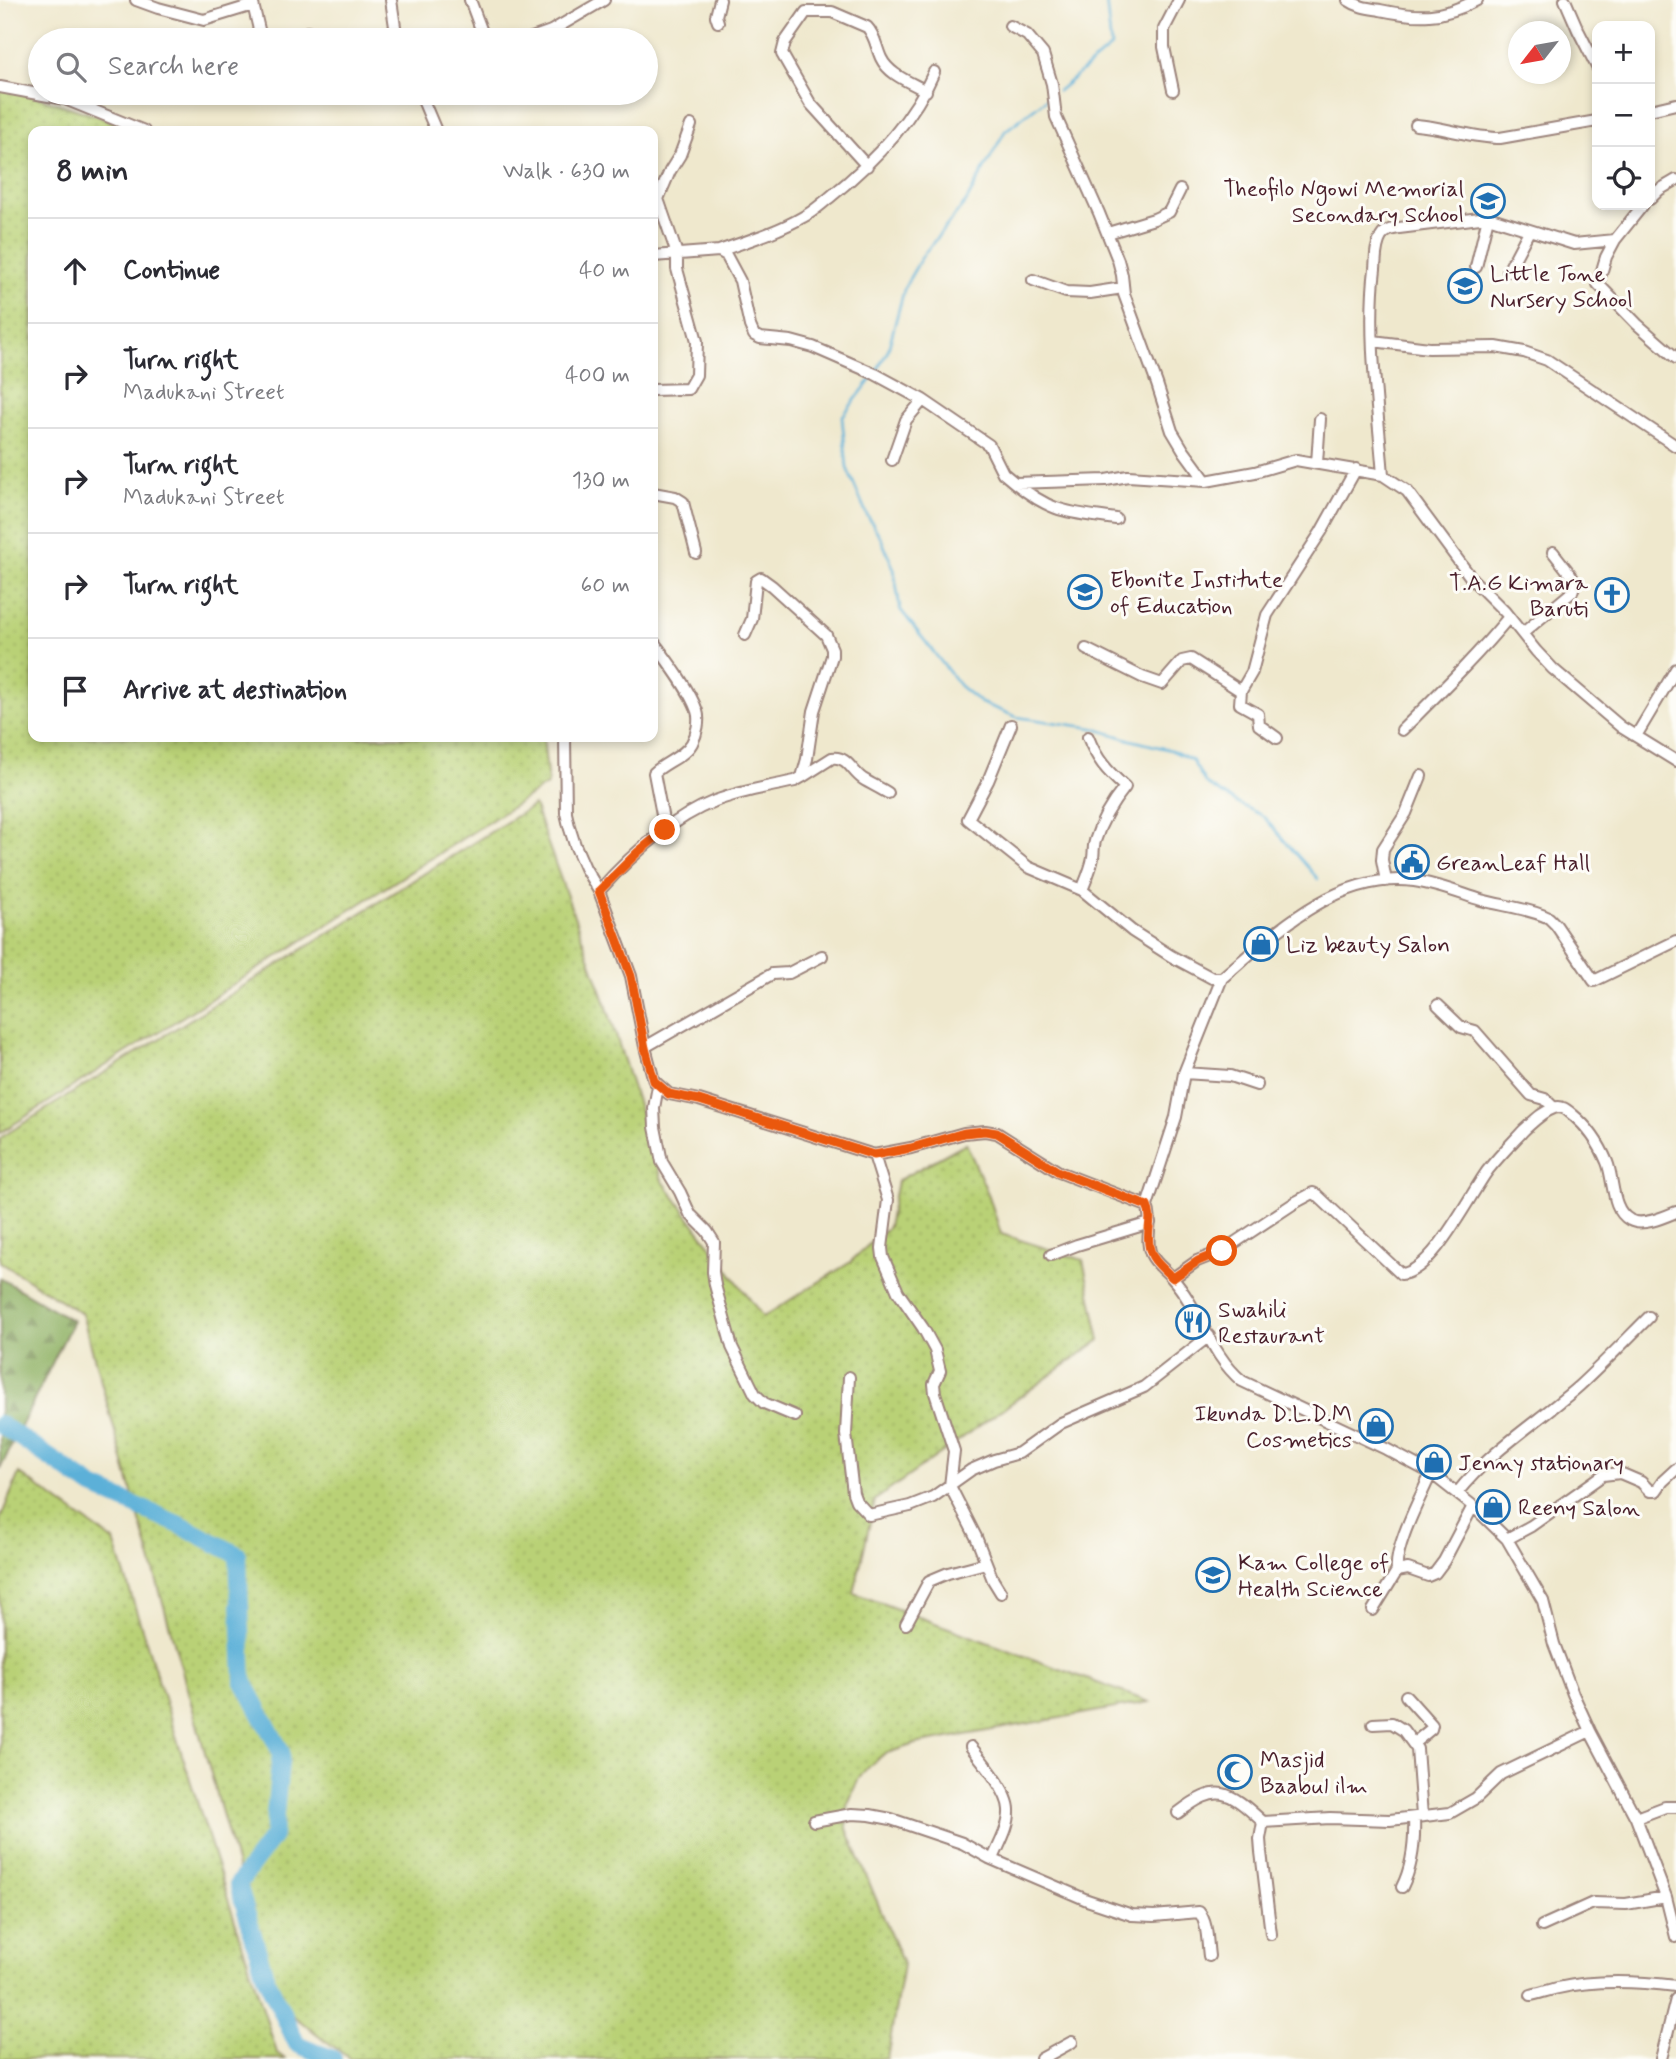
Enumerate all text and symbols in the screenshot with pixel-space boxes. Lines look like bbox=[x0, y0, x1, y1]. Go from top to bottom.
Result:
north arrow bbox=[1508, 21, 1571, 84]
map controls bbox=[1592, 21, 1655, 210]
button: + bbox=[1592, 21, 1655, 84]
search box bbox=[28, 28, 658, 105]
icon: search bbox=[52, 48, 90, 86]
text: Search here bbox=[108, 50, 239, 84]
button: − bbox=[1592, 84, 1655, 147]
button: locate bbox=[1592, 147, 1655, 210]
text: 8 min bbox=[56, 152, 129, 191]
text: Walk · 630 m bbox=[503, 157, 630, 187]
place label: Theofilo Ngowi Memorial Secondary School bbox=[1223, 175, 1464, 231]
school or university icon: Theofilo Ngowi Memorial Secondary School bbox=[1469, 182, 1507, 220]
icon: ahead bbox=[56, 252, 94, 290]
text: Continue bbox=[123, 254, 220, 288]
text: 40 m bbox=[579, 256, 630, 286]
place label: Little Tone Nursery School bbox=[1490, 260, 1633, 316]
school or university icon: Little Tone Nursery School bbox=[1446, 267, 1484, 305]
text: Turn right bbox=[123, 344, 239, 378]
icon: right bbox=[56, 357, 94, 395]
text: 400 m bbox=[565, 361, 630, 391]
text: Madukani Street bbox=[123, 378, 285, 408]
text: Turn right bbox=[123, 449, 239, 483]
icon: right bbox=[56, 462, 94, 500]
text: 130 m bbox=[572, 466, 630, 496]
text: Madukani Street bbox=[123, 483, 285, 513]
place label: Ebonite Institute of Education bbox=[1110, 566, 1283, 622]
icon: right bbox=[56, 567, 94, 605]
text: Turn right bbox=[123, 569, 239, 603]
place label: T.A.G Kimara Baruti bbox=[1449, 569, 1588, 625]
text: 60 m bbox=[581, 571, 630, 601]
school or university icon: Ebonite Institute of Education bbox=[1066, 573, 1104, 611]
church icon: T.A.G Kimara Baruti bbox=[1593, 576, 1631, 614]
icon: arrive bbox=[56, 672, 94, 710]
text: Arrive at destination bbox=[123, 674, 347, 708]
route end bbox=[649, 814, 680, 845]
public building icon: GreanLeaf Hall bbox=[1393, 843, 1431, 881]
place label: GreanLeaf Hall bbox=[1436, 849, 1590, 879]
shop icon: Liz beauty Salon bbox=[1242, 925, 1280, 963]
place label: Liz beauty Salon bbox=[1286, 931, 1450, 961]
route start bbox=[1206, 1235, 1237, 1266]
place label: Swahili Restaurant bbox=[1218, 1296, 1325, 1352]
restaurant icon: Swahili Restaurant bbox=[1174, 1303, 1212, 1341]
place label: Ikunda D.L.D.M Cosmetics bbox=[1194, 1400, 1352, 1456]
shop icon: Ikunda D.L.D.M Cosmetics bbox=[1357, 1407, 1395, 1445]
shop icon: Jenny stationary bbox=[1415, 1443, 1453, 1481]
place label: Jenny stationary bbox=[1458, 1449, 1624, 1479]
shop icon: Reeny Salon bbox=[1474, 1488, 1512, 1526]
place label: Reeny Salon bbox=[1518, 1494, 1640, 1524]
place label: Kam College of Health Science bbox=[1238, 1549, 1389, 1605]
school or university icon: Kam College of Health Science bbox=[1194, 1556, 1232, 1594]
place label: Masjid Baabul ilm bbox=[1260, 1746, 1368, 1802]
mosque icon: Masjid Baabul ilm bbox=[1216, 1753, 1254, 1791]

